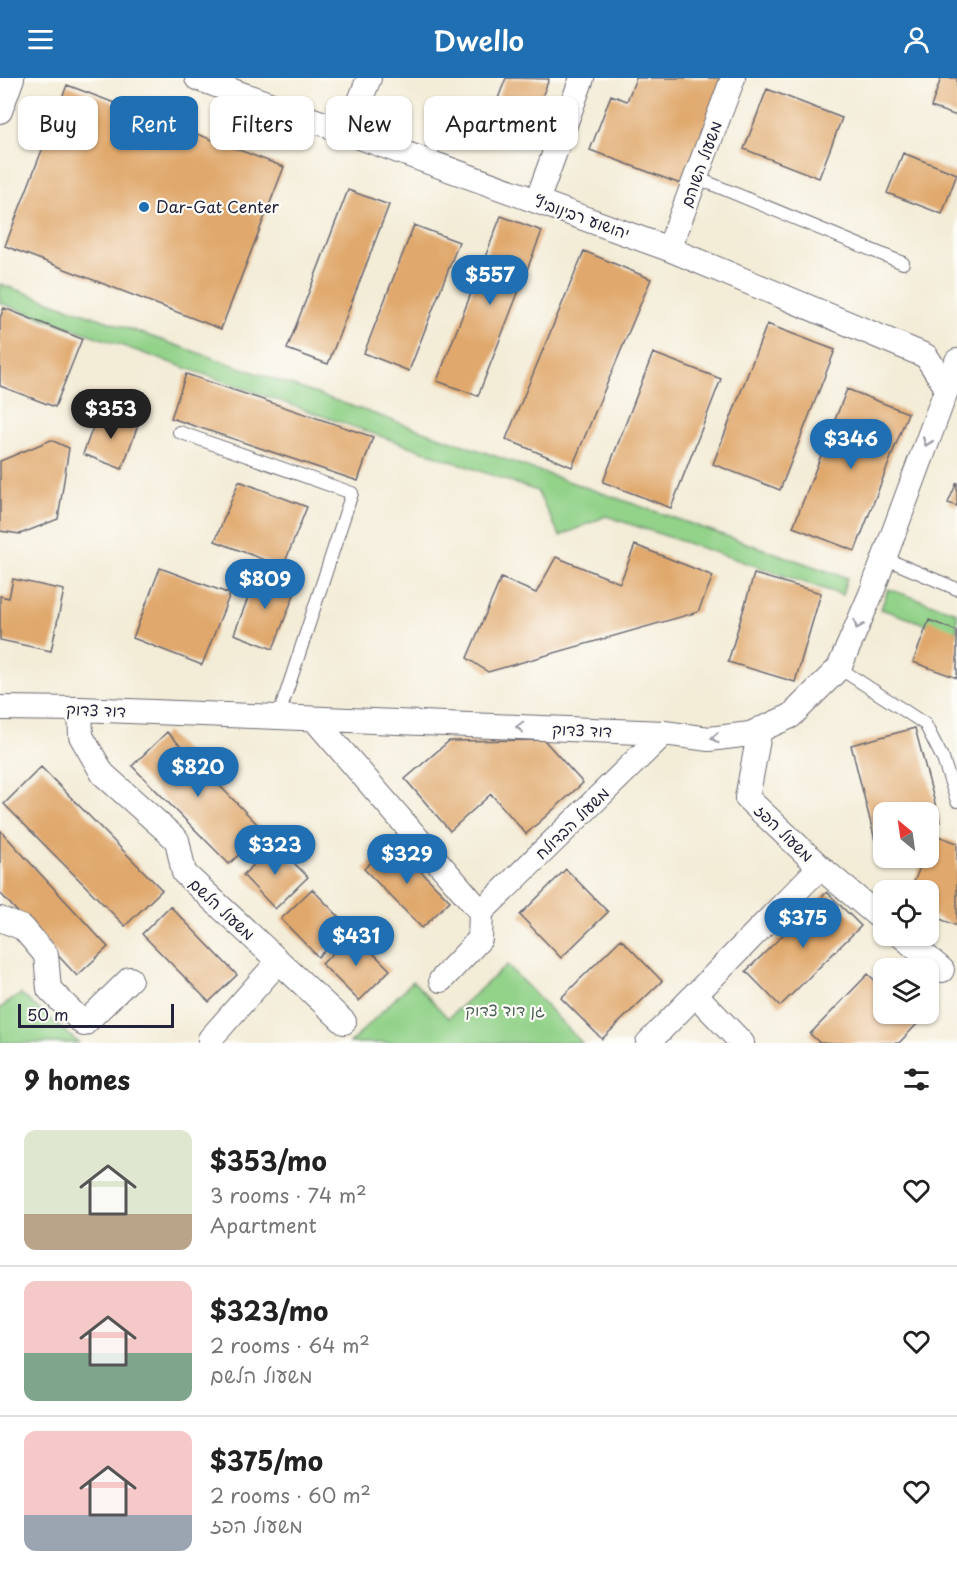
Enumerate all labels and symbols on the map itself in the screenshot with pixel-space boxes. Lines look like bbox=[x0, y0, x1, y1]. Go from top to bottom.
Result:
street label: משעול השוהם bbox=[673, 117, 727, 210]
street label: יהושוע רבינוביץ bbox=[531, 188, 633, 244]
place label: Dar-Gat Center bbox=[156, 194, 280, 218]
marker: Dar-Gat Center bbox=[137, 200, 151, 214]
pin: $557 bbox=[454, 255, 526, 306]
pin: $353 bbox=[75, 389, 147, 440]
pin: $346 bbox=[815, 419, 887, 470]
one-way arrow bbox=[921, 437, 934, 447]
pin: $809 bbox=[229, 559, 301, 610]
one-way arrow bbox=[853, 618, 865, 629]
street label: דוד צדוק bbox=[66, 696, 127, 722]
street label: דוד צדוק bbox=[552, 716, 613, 742]
one-way arrow bbox=[516, 721, 525, 734]
one-way arrow bbox=[710, 731, 719, 744]
pin: $820 bbox=[162, 747, 234, 798]
street label: משעול הבדולח bbox=[529, 781, 614, 864]
street label: משעול הפז bbox=[750, 798, 820, 867]
north arrow bbox=[873, 802, 939, 868]
pin: $323 bbox=[239, 825, 311, 876]
pin: $329 bbox=[371, 834, 443, 885]
street label: משעול הלשם bbox=[184, 871, 261, 945]
pin: $375 bbox=[767, 898, 839, 949]
pin: $431 bbox=[320, 916, 392, 967]
park label: גן דוד צדוק bbox=[465, 997, 545, 1021]
scale bar bbox=[18, 1001, 174, 1028]

